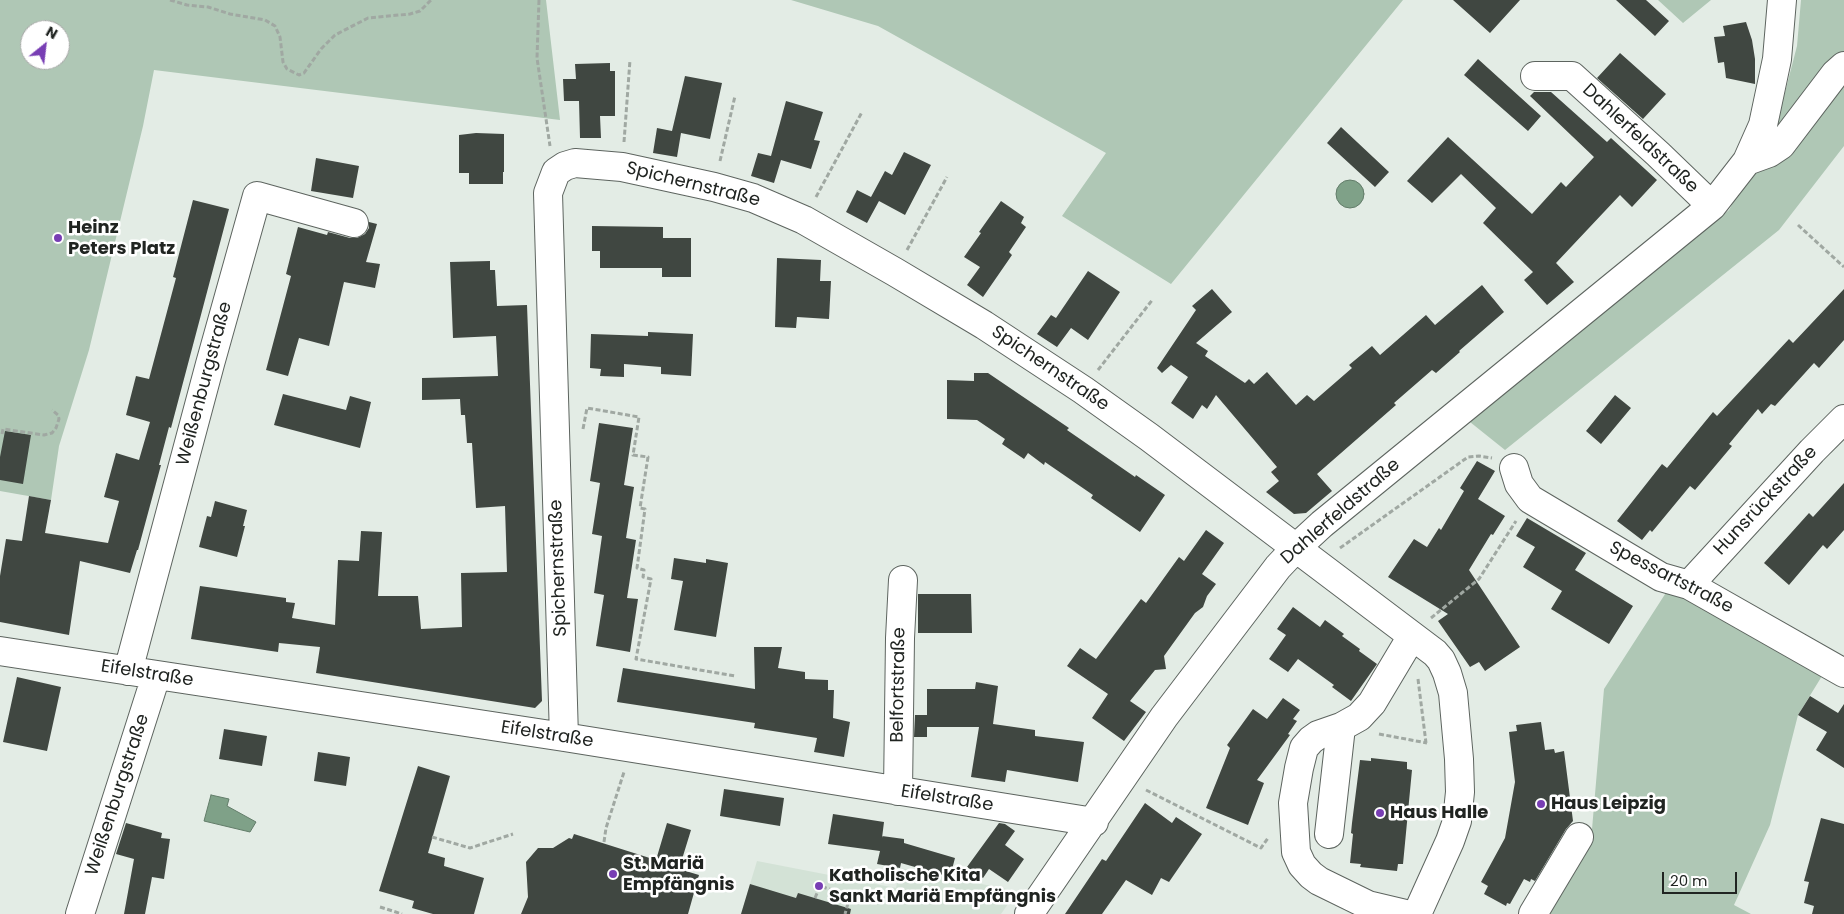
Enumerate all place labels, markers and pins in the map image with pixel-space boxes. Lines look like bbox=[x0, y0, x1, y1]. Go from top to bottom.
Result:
place label: Heinz Peters Platz bbox=[68, 217, 175, 260]
marker: Heinz Peters Platz bbox=[52, 232, 64, 244]
place label: Haus Leipzig bbox=[1551, 793, 1666, 815]
marker: Haus Leipzig bbox=[1535, 798, 1547, 810]
place label: Haus Halle bbox=[1390, 802, 1488, 824]
marker: Haus Halle bbox=[1374, 807, 1386, 819]
place label: St. Mariä Empfängnis bbox=[623, 853, 735, 896]
place label: Katholische Kita Sankt Mariä Empfängnis bbox=[829, 865, 1056, 908]
marker: St. Mariä Empfängnis bbox=[607, 868, 619, 880]
marker: Katholische Kita Sankt Mariä Empfängnis bbox=[813, 880, 825, 892]

